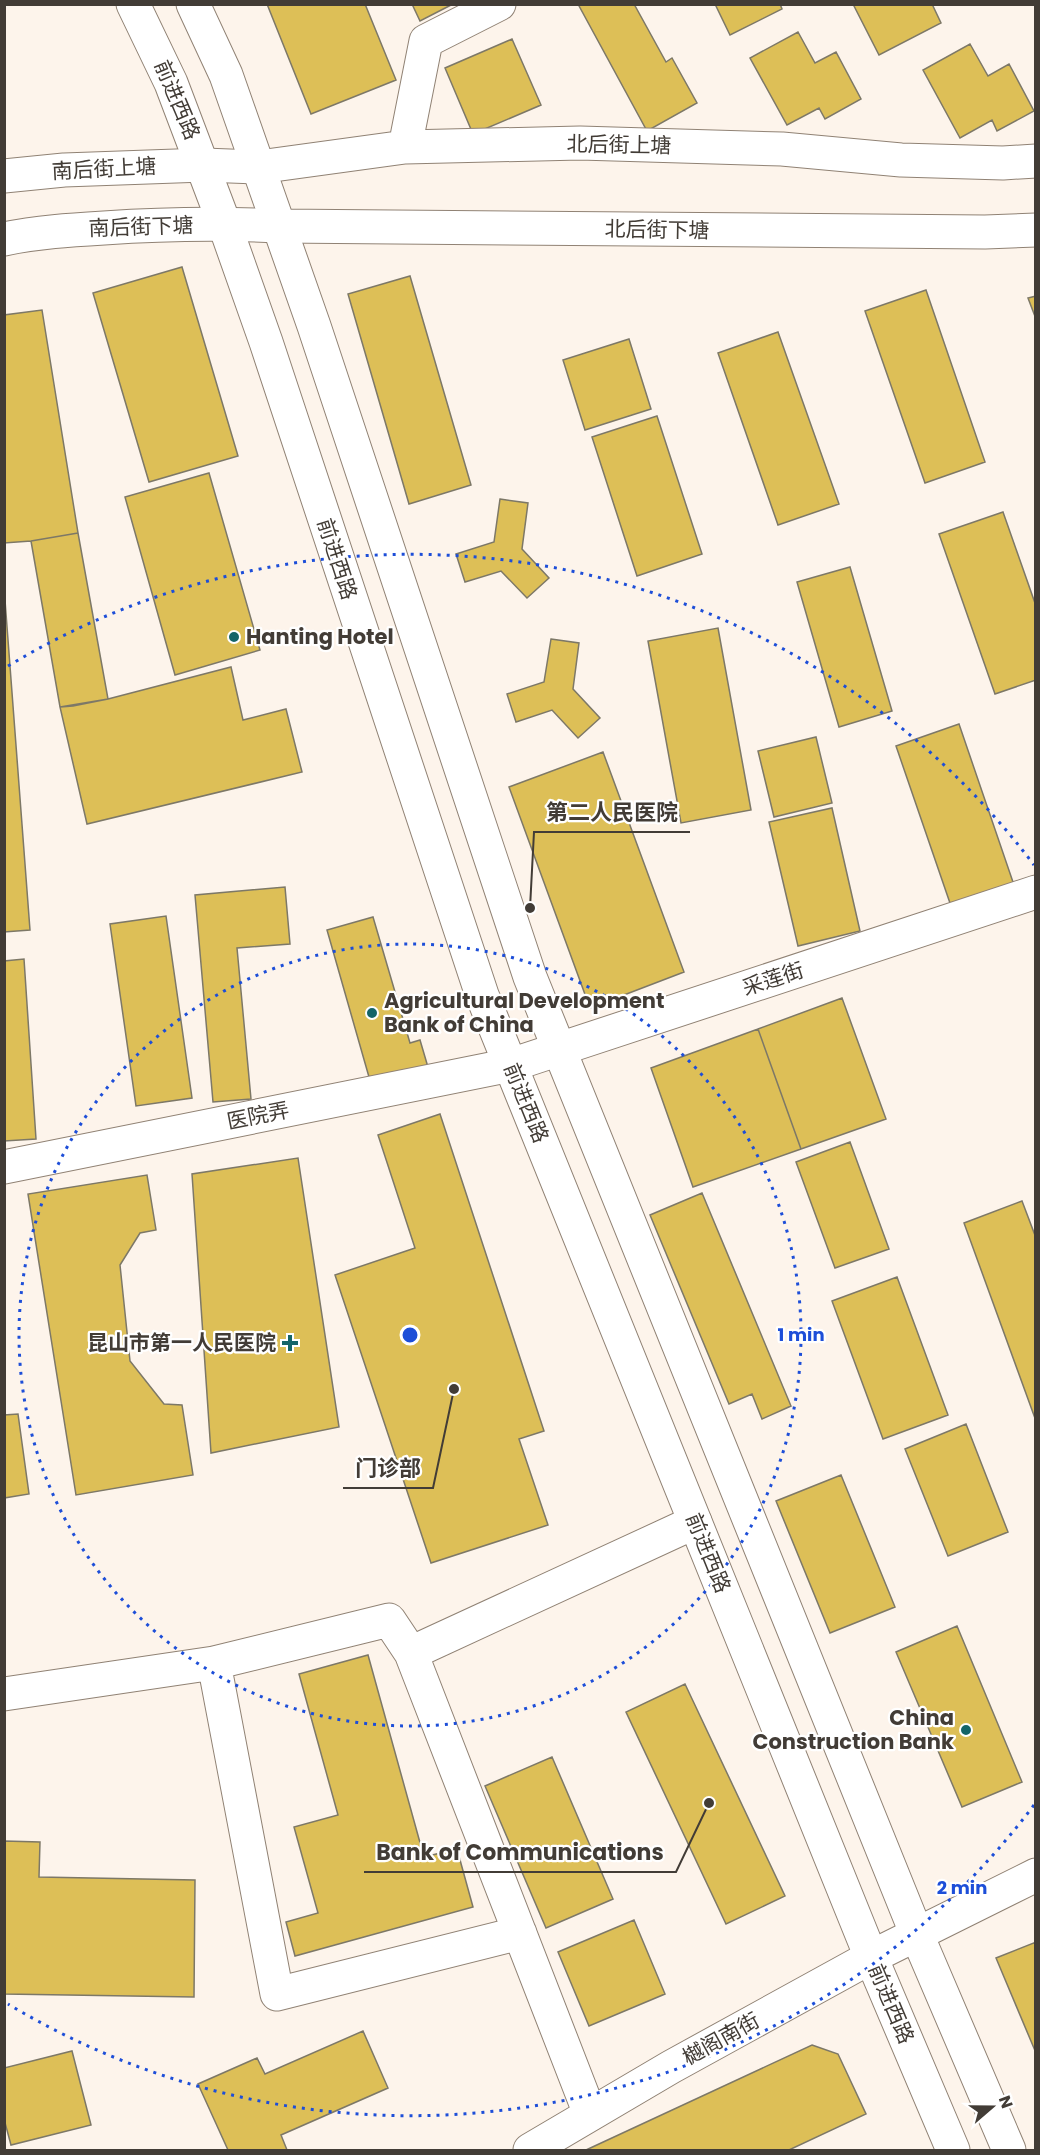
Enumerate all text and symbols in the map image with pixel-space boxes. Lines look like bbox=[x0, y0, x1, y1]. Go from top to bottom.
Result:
street label: 前进西路 bbox=[148, 55, 207, 144]
street label: 北后街上塘 bbox=[566, 129, 672, 160]
street label: 南后街上塘 bbox=[51, 151, 157, 186]
street label: 南后街下塘 bbox=[88, 210, 194, 243]
street label: 北后街下塘 bbox=[604, 214, 710, 245]
street label: 前进西路 bbox=[311, 514, 364, 603]
place label: Hanting Hotel bbox=[246, 622, 394, 651]
marker: Hanting Hotel bbox=[227, 630, 241, 644]
callout: 第二人民医院 bbox=[534, 792, 690, 832]
text: 第二人民医院 bbox=[546, 797, 678, 828]
street label: 采莲街 bbox=[738, 955, 807, 1002]
place label: Agricultural Development Bank of China bbox=[384, 986, 665, 1039]
marker: Agricultural Development Bank of China bbox=[365, 1006, 379, 1020]
street label: 前进西路 bbox=[497, 1058, 556, 1147]
street label: 医院弄 bbox=[224, 1095, 292, 1136]
text: 1 min bbox=[777, 1322, 825, 1347]
centre of rings bbox=[400, 1325, 420, 1345]
place label: 昆山市第一人民医院 bbox=[87, 1328, 276, 1357]
marker: 昆山市第一人民医院 bbox=[281, 1334, 299, 1352]
callout: 门诊部 bbox=[343, 1448, 433, 1488]
text: 门诊部 bbox=[355, 1453, 421, 1484]
street label: 前进西路 bbox=[679, 1508, 738, 1597]
place label: China Construction Bank bbox=[752, 1703, 954, 1756]
marker: China Construction Bank bbox=[959, 1723, 973, 1737]
callout: Bank of Communications bbox=[364, 1832, 676, 1872]
text: Bank of Communications bbox=[376, 1837, 664, 1868]
text: 2 min bbox=[937, 1875, 987, 1900]
street label: 前进西路 bbox=[862, 1959, 921, 2048]
street label: 樾阁南街 bbox=[677, 2006, 765, 2072]
north arrow bbox=[962, 2077, 1022, 2137]
text: N bbox=[993, 2092, 1018, 2112]

